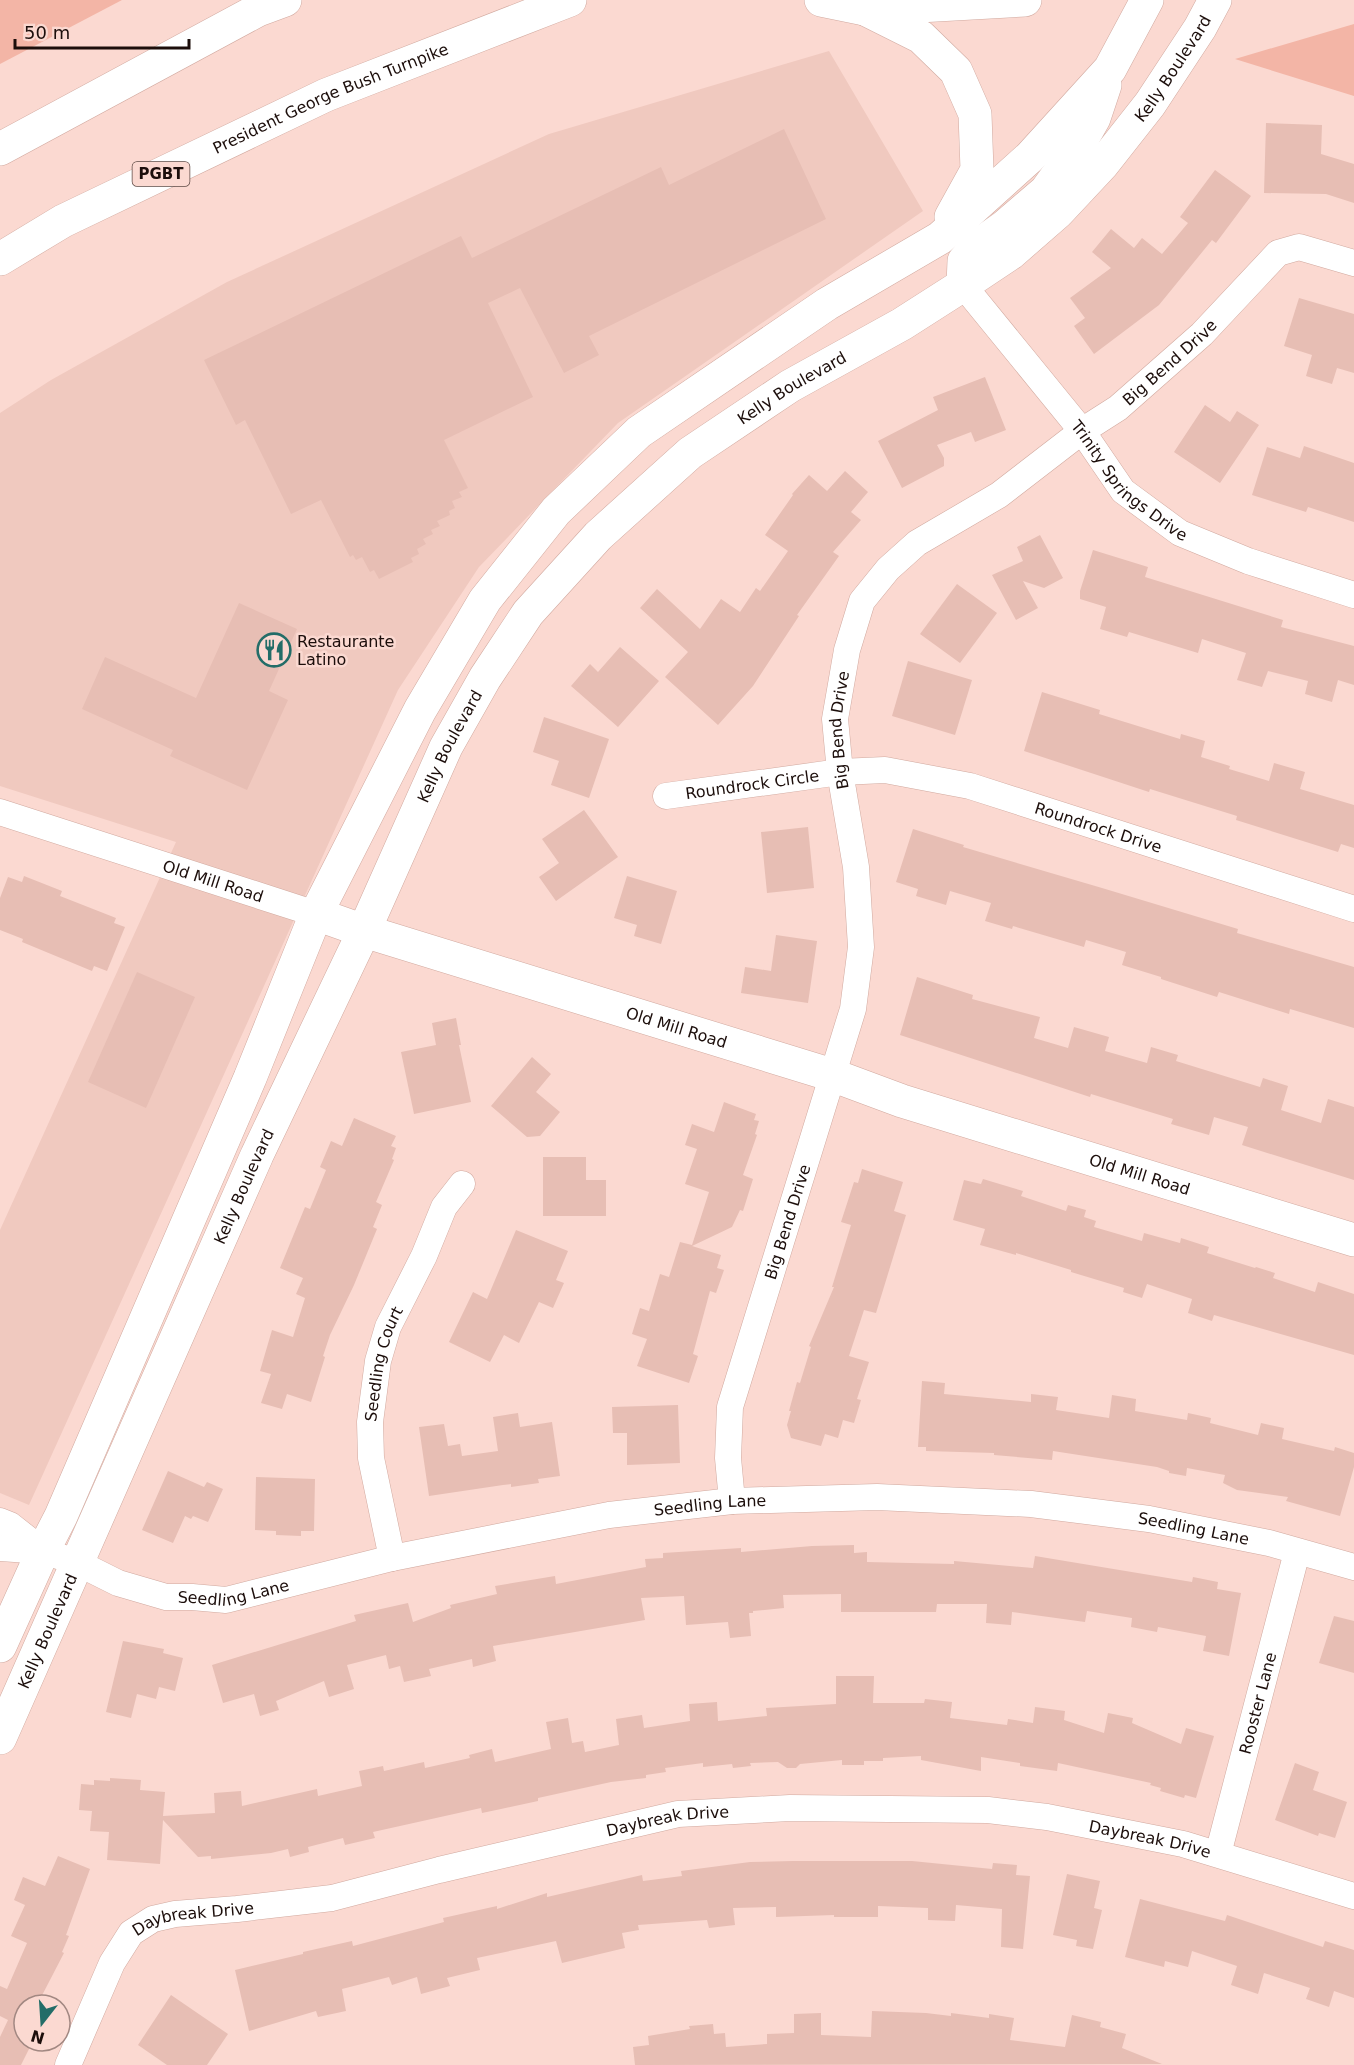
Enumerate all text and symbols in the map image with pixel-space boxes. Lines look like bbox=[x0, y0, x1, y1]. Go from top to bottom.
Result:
scale bar bbox=[15, 12, 189, 50]
street label: Kelly Boulevard bbox=[1130, 12, 1215, 125]
text: 50 m bbox=[24, 22, 70, 43]
street label: President George Bush Turnpike bbox=[209, 39, 451, 157]
road number: PGBT bbox=[132, 162, 190, 186]
street label: Big Bend Drive bbox=[1119, 315, 1220, 409]
street label: Kelly Boulevard bbox=[734, 347, 849, 428]
street label: Trinity Springs Drive bbox=[1067, 416, 1190, 544]
restaurant icon: Restaurante Latino bbox=[256, 632, 292, 668]
place label: Restaurante Latino bbox=[297, 632, 394, 669]
street label: Big Bend Drive bbox=[825, 669, 853, 791]
street label: Kelly Boulevard bbox=[413, 686, 486, 805]
street label: Roundrock Circle bbox=[684, 765, 820, 803]
street label: Roundrock Drive bbox=[1032, 798, 1164, 856]
street label: Old Mill Road bbox=[160, 856, 266, 906]
street label: Old Mill Road bbox=[624, 1003, 729, 1052]
street label: Kelly Boulevard bbox=[210, 1126, 278, 1247]
street label: Old Mill Road bbox=[1087, 1150, 1193, 1199]
street label: Big Bend Drive bbox=[760, 1162, 814, 1282]
street label: Seedling Court bbox=[361, 1303, 406, 1423]
street label: Seedling Lane bbox=[653, 1491, 767, 1519]
street label: Seedling Lane bbox=[1137, 1508, 1251, 1548]
street label: Kelly Boulevard bbox=[13, 1570, 81, 1691]
street label: Seedling Lane bbox=[178, 1575, 291, 1610]
street label: Rooster Lane bbox=[1235, 1650, 1280, 1756]
street label: Daybreak Drive bbox=[604, 1802, 730, 1840]
street label: Daybreak Drive bbox=[1087, 1816, 1213, 1862]
street label: Daybreak Drive bbox=[128, 1898, 255, 1939]
north arrow bbox=[12, 1993, 72, 2053]
text: N bbox=[29, 2026, 47, 2048]

